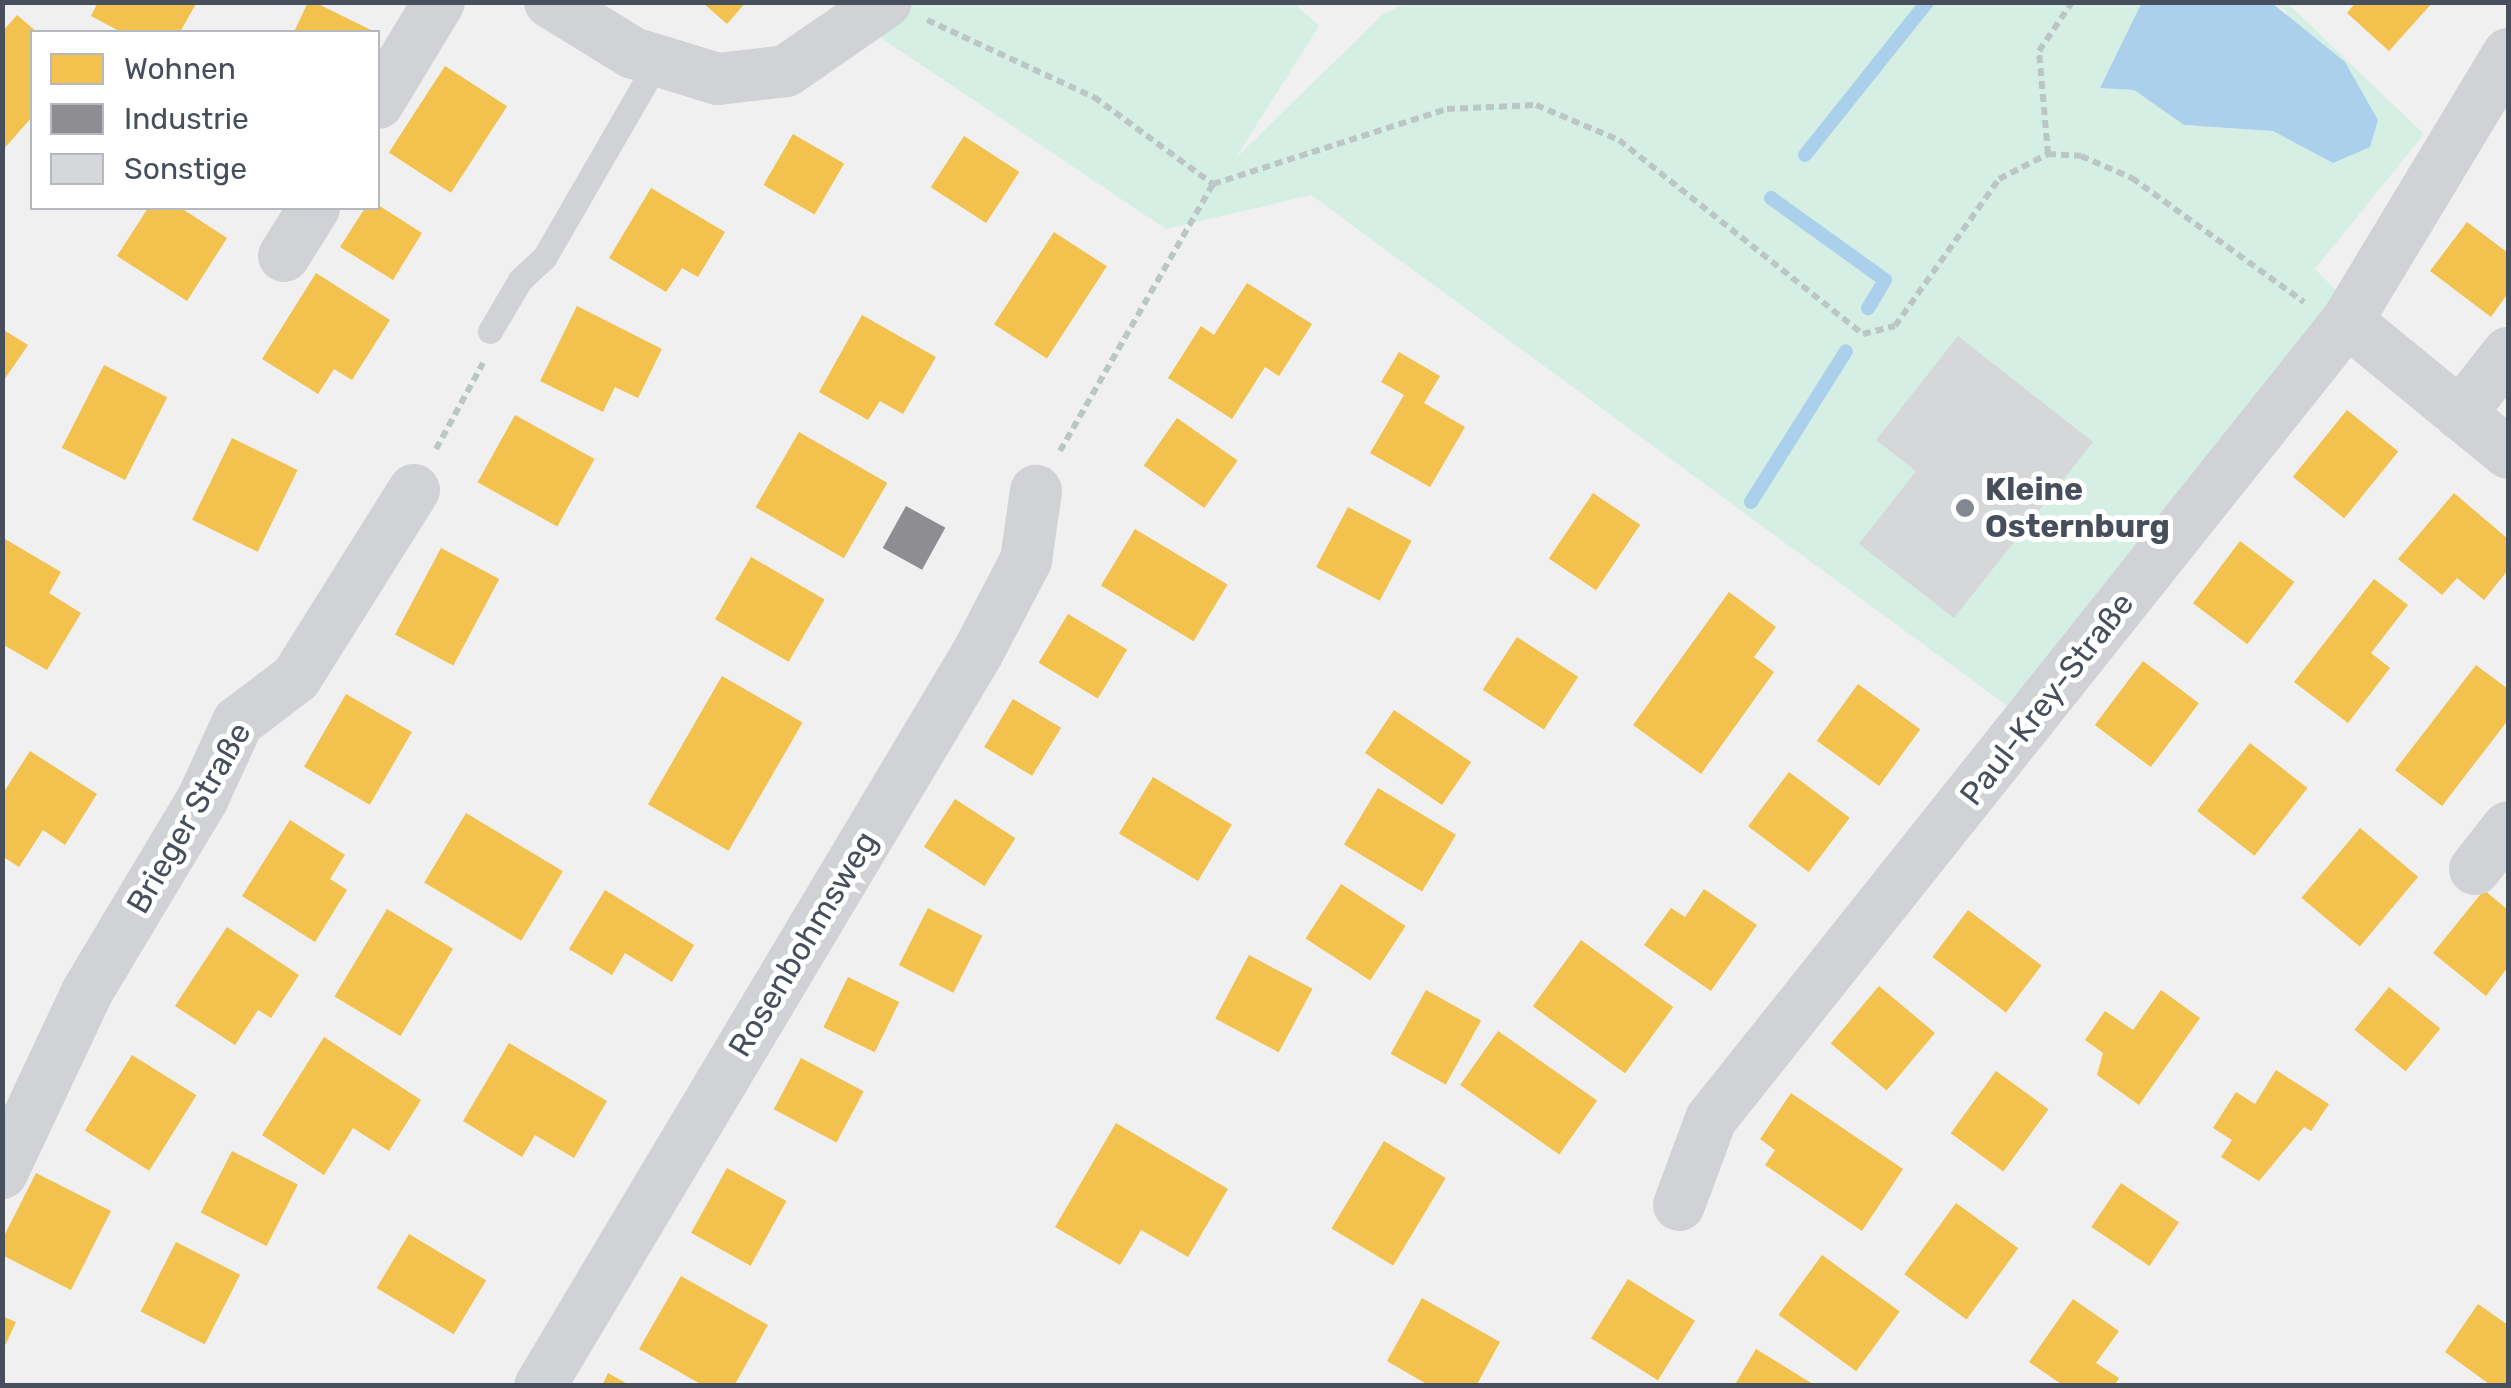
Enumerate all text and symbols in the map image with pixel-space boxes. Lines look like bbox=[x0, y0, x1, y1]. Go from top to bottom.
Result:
legend bbox=[30, 30, 380, 210]
text: Wohnen bbox=[124, 51, 236, 87]
text: Industrie bbox=[124, 101, 249, 137]
text: Sonstige bbox=[124, 151, 247, 187]
place label: Kleine Osternburg bbox=[1985, 471, 2170, 546]
marker: Kleine Osternburg bbox=[1954, 497, 1976, 519]
street label: Paul-Krey-Straße bbox=[1952, 585, 2142, 813]
street label: Brieger Straße bbox=[119, 715, 259, 921]
street label: Rosenbohmsweg bbox=[721, 824, 885, 1064]

